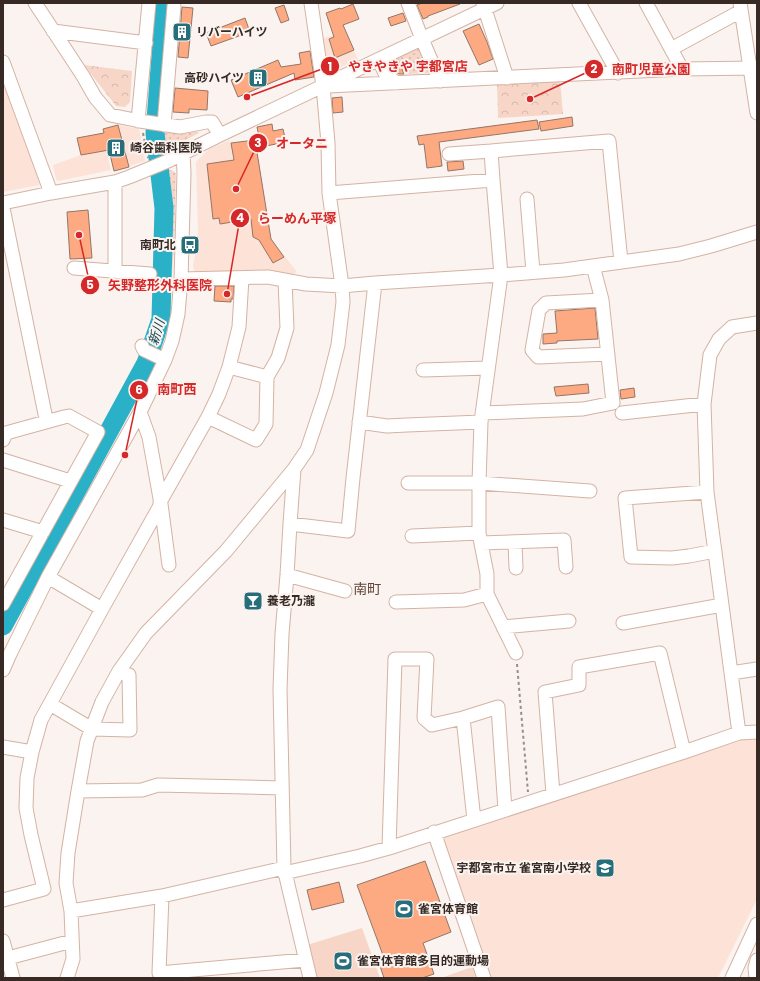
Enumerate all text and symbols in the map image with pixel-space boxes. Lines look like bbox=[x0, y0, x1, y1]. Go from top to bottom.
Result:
building icon: リバーハイツ bbox=[171, 21, 193, 43]
place label: リバーハイツ bbox=[196, 23, 268, 40]
callout: やきやきや 宇都宮店 bbox=[320, 54, 476, 79]
text: やきやきや 宇都宮店 bbox=[348, 57, 468, 76]
callout: 南町児童公園 bbox=[584, 57, 698, 82]
text: 1 bbox=[328, 58, 332, 75]
text: 2 bbox=[591, 60, 598, 77]
text: 南町児童公園 bbox=[612, 60, 690, 79]
building icon: 高砂ハイツ bbox=[247, 67, 269, 89]
place label: 高砂ハイツ bbox=[184, 69, 244, 86]
callout: オータニ bbox=[248, 131, 336, 156]
text: 3 bbox=[254, 134, 262, 151]
text: オータニ bbox=[276, 134, 328, 153]
building icon: 崎谷歯科医院 bbox=[105, 137, 127, 159]
place label: 崎谷歯科医院 bbox=[130, 139, 202, 156]
callout: らーめん平塚 bbox=[230, 205, 344, 230]
text: 4 bbox=[236, 209, 244, 226]
text: らーめん平塚 bbox=[258, 209, 336, 228]
bus stop icon: 南町北 bbox=[179, 234, 201, 256]
place label: 南町北 bbox=[140, 236, 176, 253]
callout: 矢野整形外科医院 bbox=[80, 273, 220, 298]
text: 5 bbox=[86, 276, 94, 293]
text: 矢野整形外科医院 bbox=[108, 276, 212, 295]
water label: 新川 bbox=[144, 315, 170, 347]
callout: 南町西 bbox=[129, 377, 204, 402]
text: 南町西 bbox=[157, 380, 197, 399]
text: 6 bbox=[135, 381, 143, 398]
district label: 南町 bbox=[353, 579, 381, 599]
bar icon: 養老乃瀧 bbox=[242, 590, 264, 612]
place label: 養老乃瀧 bbox=[267, 592, 315, 609]
school or university icon: 宇都宮市立 雀宮南小学校 bbox=[594, 857, 616, 879]
place label: 宇都宮市立 雀宮南小学校 bbox=[456, 859, 591, 876]
sports icon: 雀宮体育館 bbox=[393, 898, 415, 920]
place label: 雀宮体育館 bbox=[418, 900, 478, 917]
sports icon: 雀宮体育館多目的運動場 bbox=[332, 950, 354, 972]
place label: 雀宮体育館多目的運動場 bbox=[357, 952, 489, 969]

